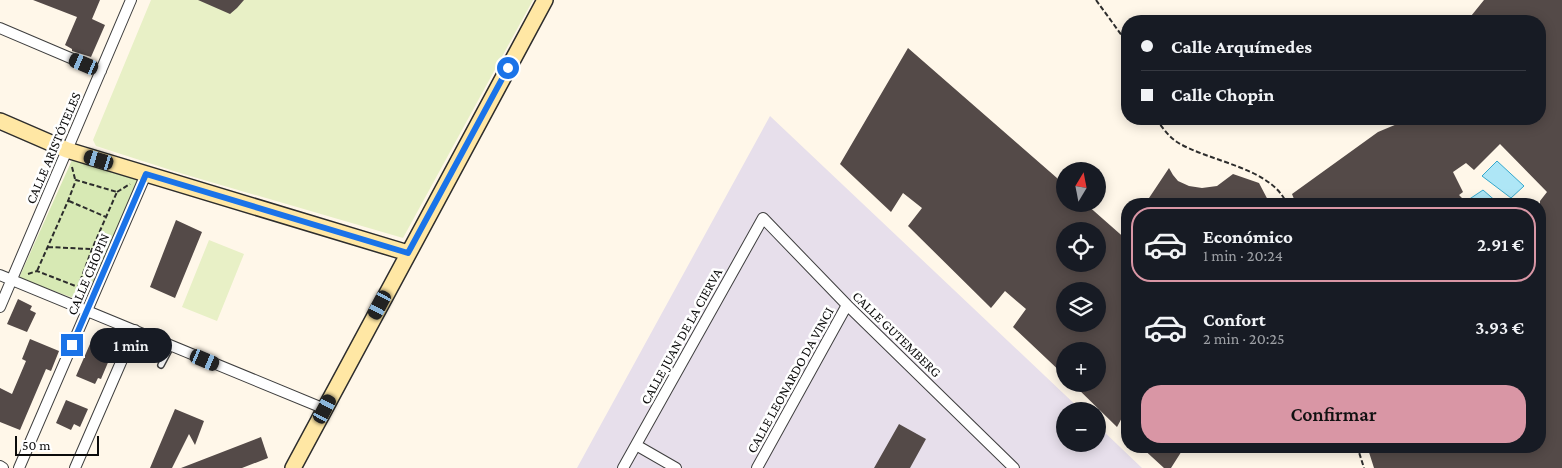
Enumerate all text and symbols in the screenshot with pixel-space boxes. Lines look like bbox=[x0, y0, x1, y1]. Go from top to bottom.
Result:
text: Calle Arquímedes bbox=[1171, 36, 1312, 57]
car bbox=[67, 51, 100, 77]
route start bbox=[497, 57, 519, 79]
text: Calle Chopin bbox=[1171, 84, 1274, 105]
street label: CALLE ARISTÓTELES bbox=[22, 89, 84, 206]
car bbox=[82, 148, 115, 172]
north arrow bbox=[1056, 162, 1106, 212]
map controls bbox=[1056, 162, 1106, 452]
button: locate bbox=[1056, 222, 1106, 272]
icon: car bbox=[1143, 222, 1188, 267]
text: Económico bbox=[1203, 226, 1293, 247]
street label: CALLE CHOPIN bbox=[64, 231, 112, 317]
text: 2.91 € bbox=[1477, 234, 1524, 255]
text: 1 min · 20:24 bbox=[1203, 247, 1283, 264]
street label: CALLE JUAN DE LA CIERVA bbox=[637, 265, 725, 407]
button: layers bbox=[1056, 282, 1106, 332]
car bbox=[366, 288, 393, 322]
street label: CALLE GUTEMBERG bbox=[849, 288, 945, 380]
street label: CALLE LEONARDO DA VINCI bbox=[743, 304, 837, 456]
icon: car bbox=[1143, 305, 1188, 350]
text: Confort bbox=[1203, 309, 1266, 330]
text: 3.93 € bbox=[1475, 317, 1524, 338]
callout: 1 min bbox=[90, 328, 172, 362]
text: 2 min · 20:25 bbox=[1203, 330, 1285, 347]
route end bbox=[61, 334, 83, 356]
text: 1 min bbox=[113, 337, 149, 354]
button: + bbox=[1056, 342, 1106, 392]
car bbox=[188, 347, 221, 373]
button: Confirmar bbox=[1141, 385, 1526, 443]
car bbox=[311, 392, 338, 426]
button: − bbox=[1056, 402, 1106, 452]
scale bar bbox=[15, 433, 99, 456]
text: 50 m bbox=[22, 437, 50, 453]

